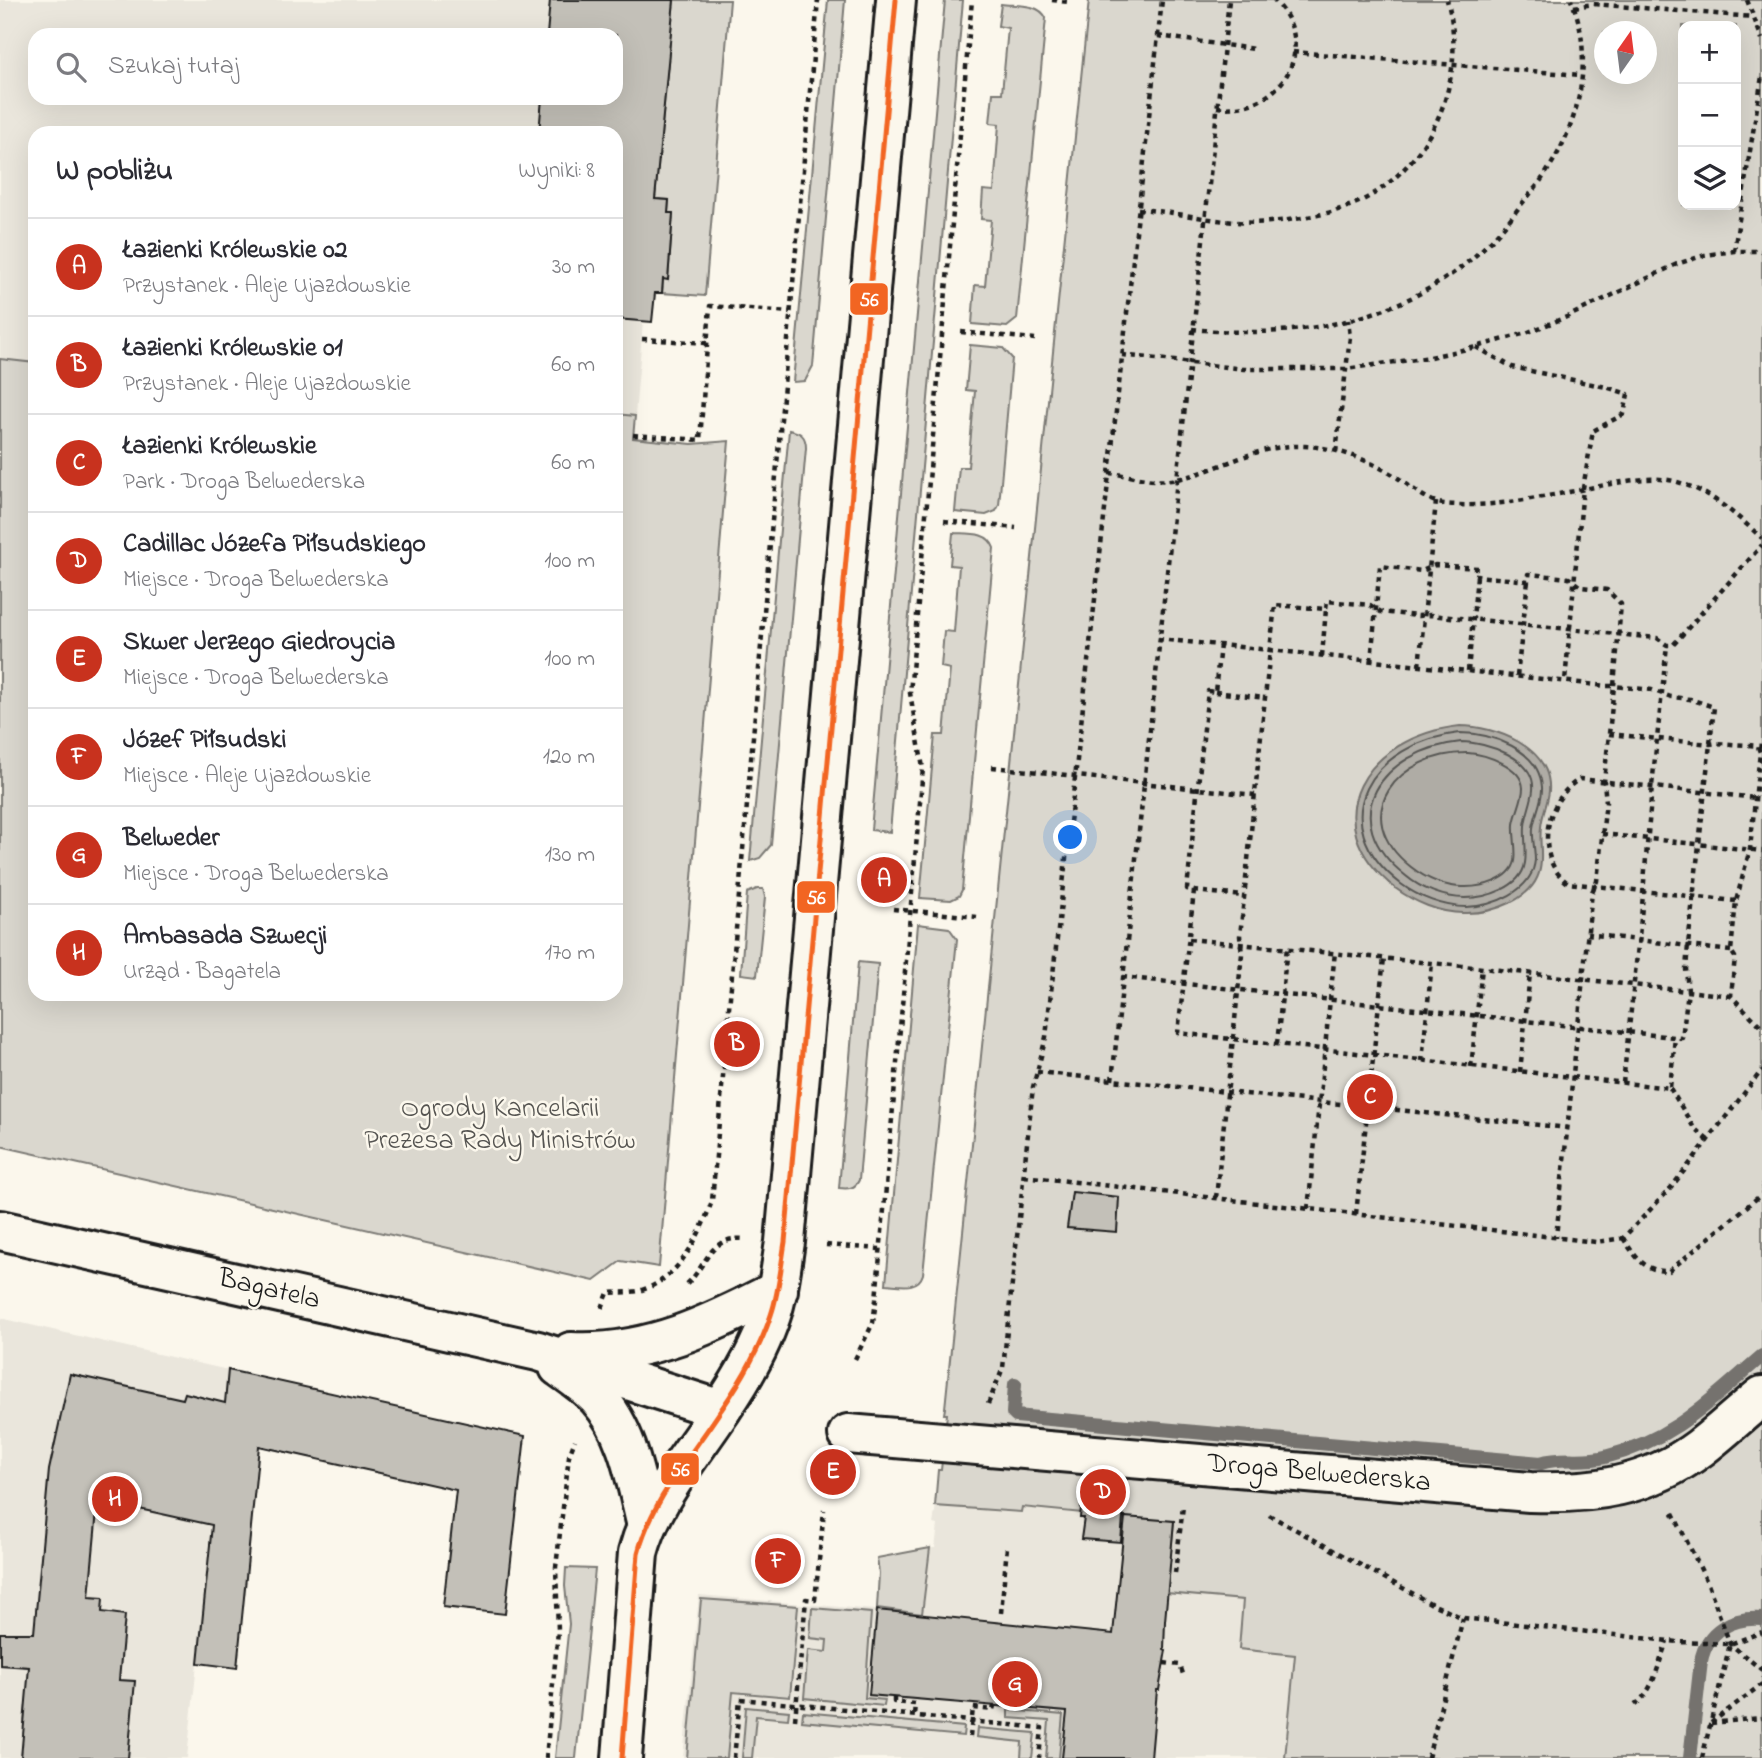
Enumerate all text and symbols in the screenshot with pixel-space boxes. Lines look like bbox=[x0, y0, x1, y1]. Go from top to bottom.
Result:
north arrow bbox=[1594, 21, 1657, 84]
map controls bbox=[1678, 21, 1741, 210]
button: + bbox=[1678, 21, 1741, 84]
search box bbox=[28, 28, 623, 105]
icon: search bbox=[52, 48, 90, 86]
text: Szukaj tutaj bbox=[108, 48, 239, 86]
button: − bbox=[1678, 84, 1741, 147]
button: layers bbox=[1678, 147, 1741, 210]
text: W pobliżu bbox=[56, 150, 173, 194]
text: Wyniki: 8 bbox=[518, 155, 595, 188]
text: Łazienki Królewskie 02 bbox=[123, 232, 347, 270]
text: A bbox=[72, 251, 86, 284]
text: 30 m bbox=[552, 251, 595, 284]
text: Przystanek · Aleje Ujazdowskie bbox=[123, 270, 411, 303]
line badge: 56 bbox=[849, 282, 889, 316]
text: 56 bbox=[859, 288, 879, 315]
text: Łazienki Królewskie 01 bbox=[123, 330, 343, 368]
text: B bbox=[71, 349, 87, 382]
text: 60 m bbox=[551, 349, 595, 382]
text: Przystanek · Aleje Ujazdowskie bbox=[123, 368, 411, 401]
text: Łazienki Królewskie bbox=[123, 428, 317, 466]
text: C bbox=[73, 447, 85, 480]
text: 60 m bbox=[551, 447, 595, 480]
text: Park · Droga Belwederska bbox=[123, 466, 365, 499]
text: Cadillac Józefa Piłsudskiego bbox=[123, 526, 426, 564]
text: D bbox=[71, 545, 87, 578]
text: 100 m bbox=[544, 545, 595, 578]
text: Miejsce · Droga Belwederska bbox=[123, 564, 389, 597]
text: Skwer Jerzego Giedroycia bbox=[123, 624, 395, 662]
text: E bbox=[72, 643, 86, 676]
text: 100 m bbox=[544, 643, 595, 676]
text: Miejsce · Droga Belwederska bbox=[123, 662, 389, 695]
text: Józef Piłsudski bbox=[123, 722, 286, 760]
text: F bbox=[72, 741, 86, 774]
text: 120 m bbox=[543, 741, 595, 774]
text: Miejsce · Aleje Ujazdowskie bbox=[123, 760, 371, 793]
text: Belweder bbox=[123, 820, 220, 858]
your location bbox=[1053, 820, 1087, 854]
text: G bbox=[72, 839, 86, 872]
text: 130 m bbox=[545, 839, 595, 872]
pin: A bbox=[861, 854, 907, 906]
text: Miejsce · Droga Belwederska bbox=[123, 858, 389, 891]
line badge: 56 bbox=[796, 880, 836, 914]
text: 56 bbox=[806, 886, 826, 913]
text: Ambasada Szwecji bbox=[123, 918, 327, 956]
text: H bbox=[72, 937, 86, 970]
text: 170 m bbox=[545, 937, 595, 970]
text: Urząd · Bagatela bbox=[123, 956, 281, 989]
pin: B bbox=[714, 1018, 760, 1070]
pin: C bbox=[1347, 1071, 1393, 1123]
park label: Ogrody Kancelarii Prezesa Rady Ministrów bbox=[364, 1089, 636, 1162]
street label: Bagatela bbox=[213, 1258, 324, 1322]
street label: Droga Belwederska bbox=[1205, 1444, 1432, 1504]
pin: E bbox=[810, 1446, 856, 1498]
line badge: 56 bbox=[660, 1452, 700, 1486]
text: 56 bbox=[670, 1458, 690, 1485]
pin: D bbox=[1080, 1466, 1126, 1518]
pin: H bbox=[92, 1473, 138, 1525]
pin: F bbox=[755, 1535, 801, 1587]
pin: G bbox=[992, 1658, 1038, 1710]

